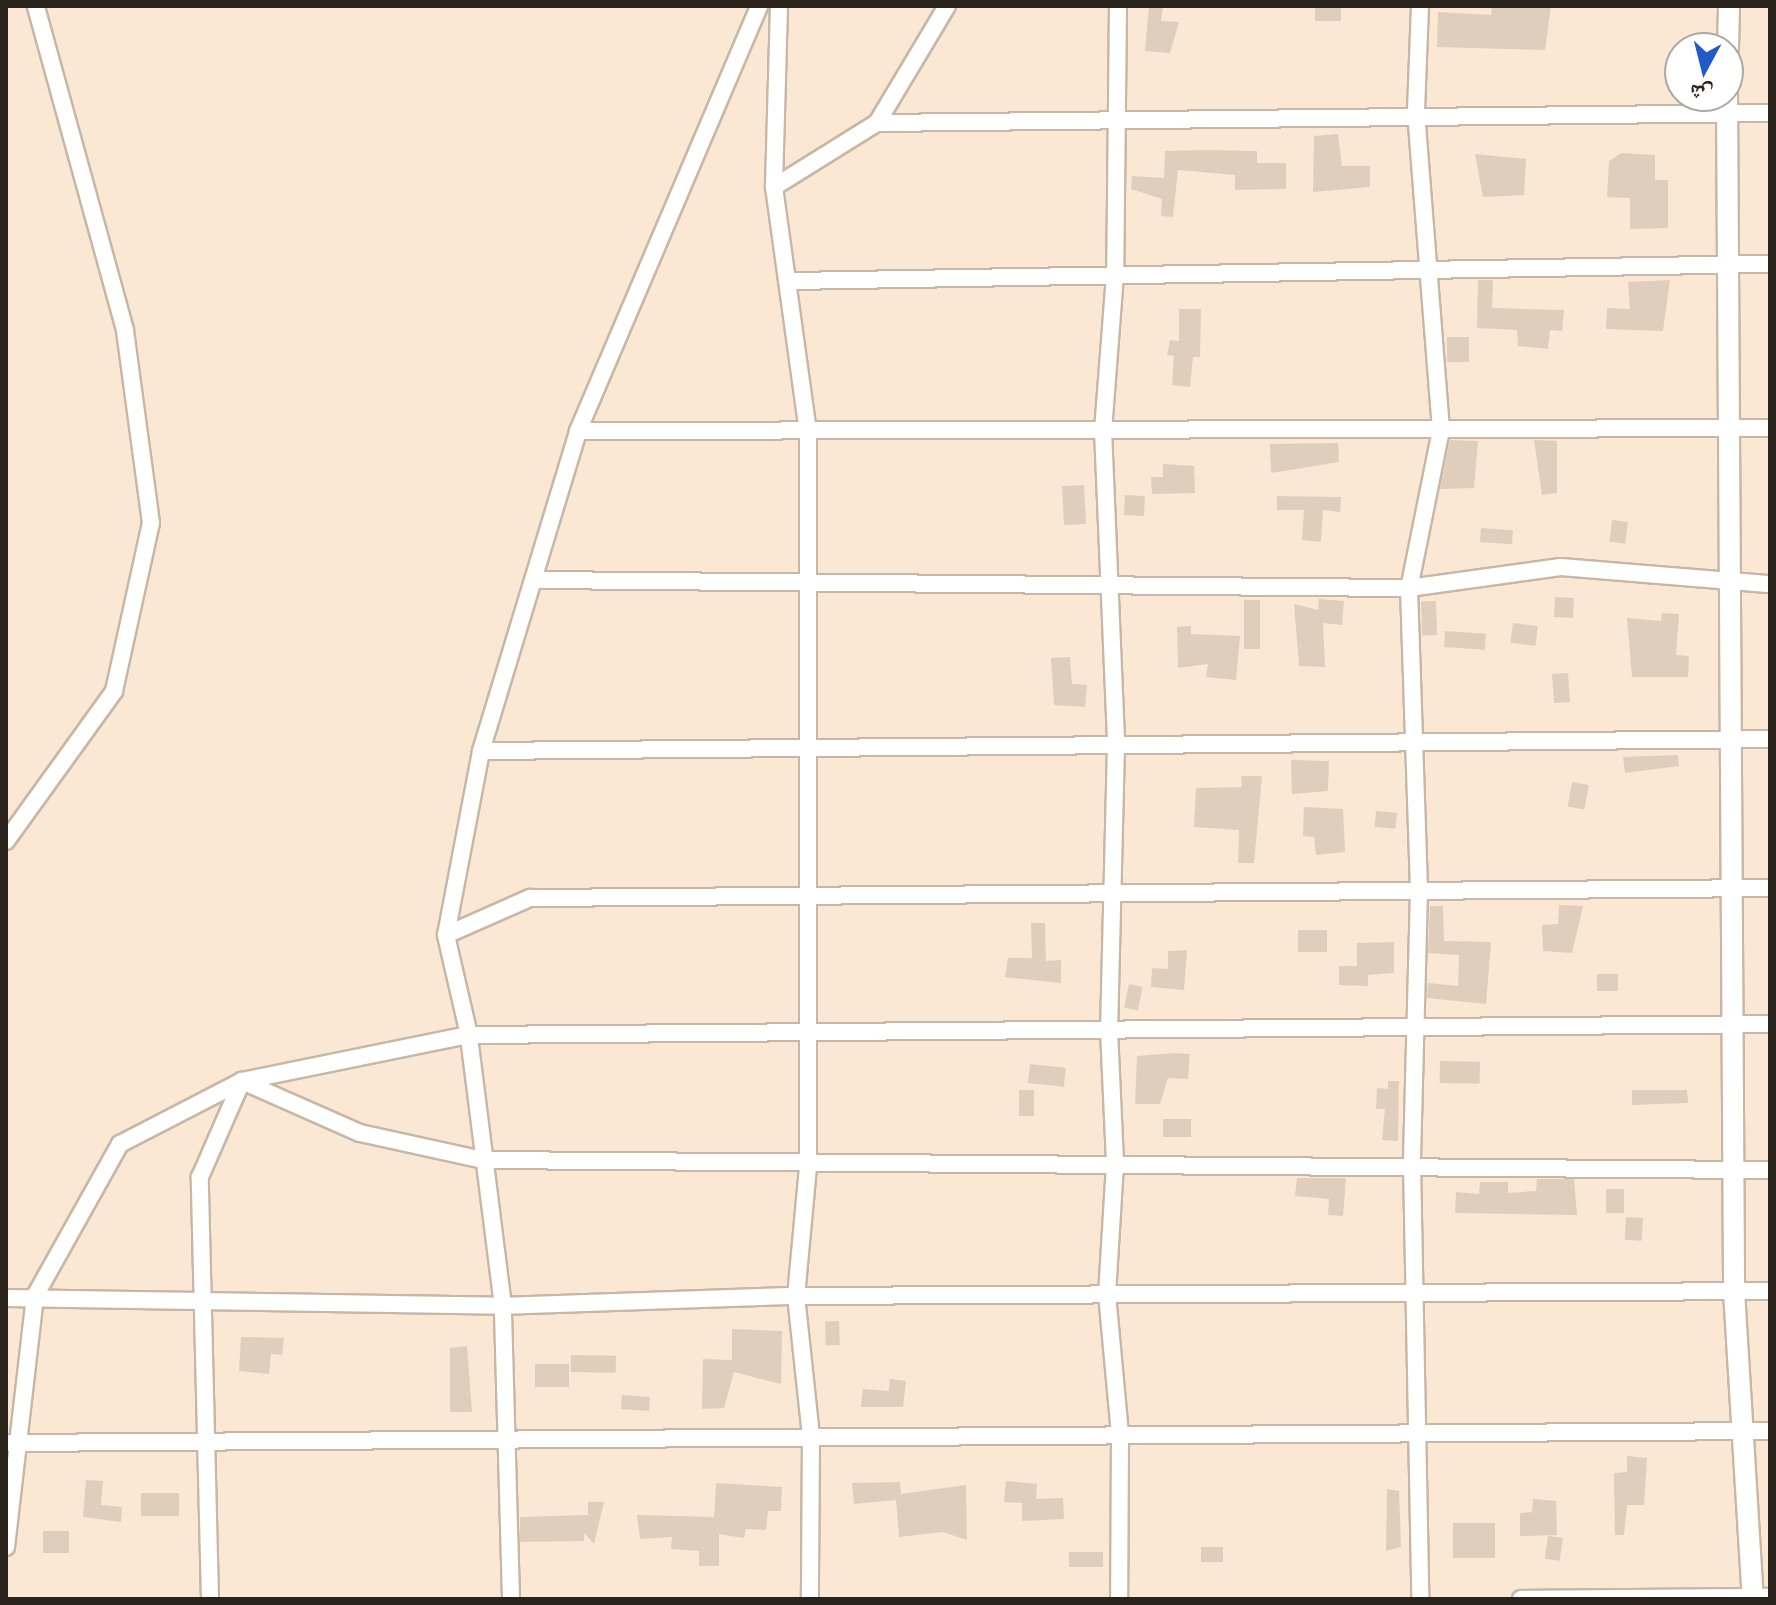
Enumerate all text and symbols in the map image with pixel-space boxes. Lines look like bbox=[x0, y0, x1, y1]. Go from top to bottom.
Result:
north arrow bbox=[1664, 32, 1744, 112]
text: ش bbox=[1688, 79, 1715, 109]

